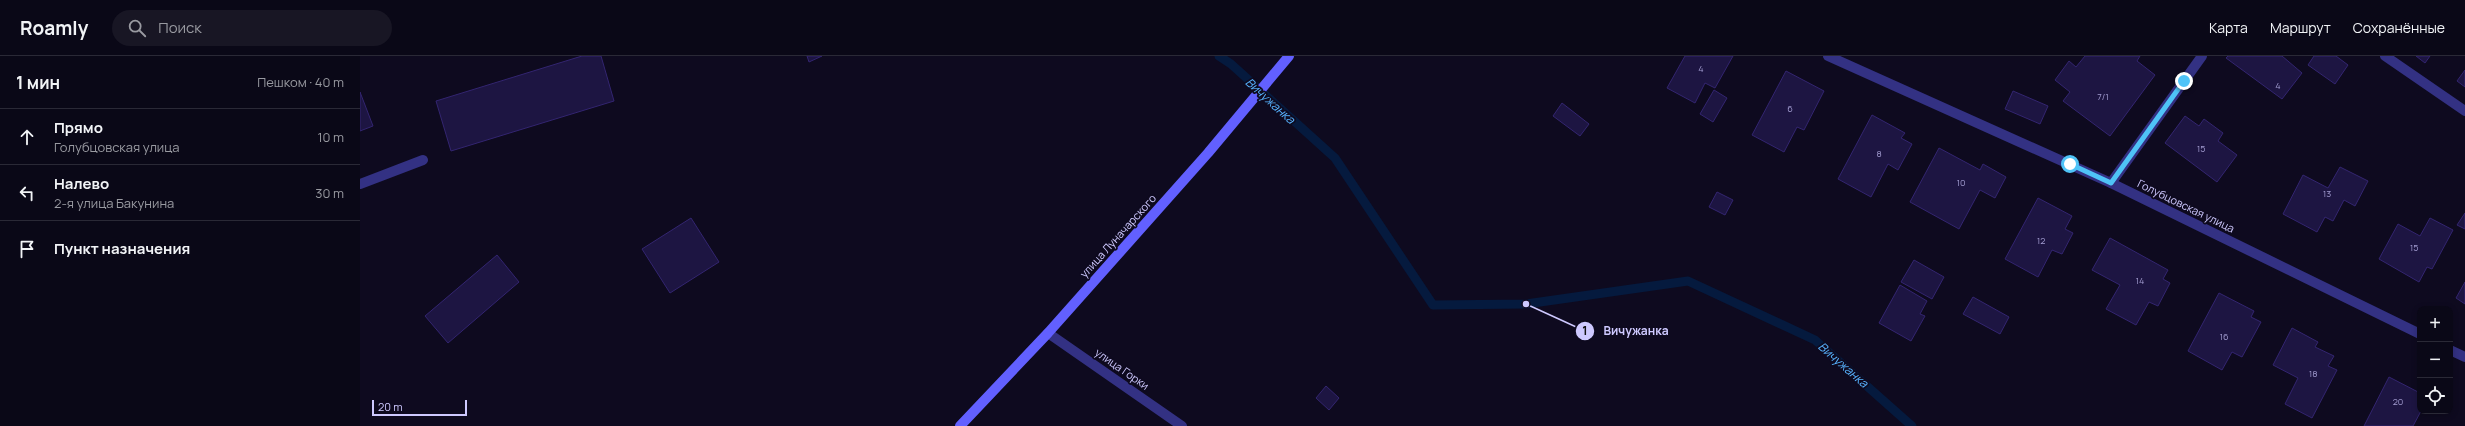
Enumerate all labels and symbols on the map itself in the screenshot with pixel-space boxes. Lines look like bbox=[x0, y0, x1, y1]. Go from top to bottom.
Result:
house number: 4 bbox=[1698, 62, 1704, 75]
route end bbox=[2175, 72, 2193, 90]
water label: Вичужанка bbox=[1242, 74, 1300, 128]
house number: 4 bbox=[2275, 79, 2281, 92]
house number: 7/1 bbox=[2097, 90, 2109, 103]
house number: 6 bbox=[1787, 102, 1793, 115]
house number: 15 bbox=[2197, 142, 2205, 155]
house number: 8 bbox=[1876, 147, 1882, 160]
route start bbox=[2061, 155, 2079, 173]
house number: 10 bbox=[1957, 176, 1966, 189]
street label: Голубцовская улица bbox=[2135, 176, 2237, 236]
house number: 13 bbox=[2323, 187, 2331, 200]
street label: улица Луначарского bbox=[1076, 190, 1159, 281]
house number: 12 bbox=[2037, 234, 2045, 247]
house number: 15 bbox=[2410, 241, 2418, 254]
house number: 14 bbox=[2136, 274, 2144, 287]
callout: Вичужанка bbox=[1575, 319, 1676, 343]
text: 1 bbox=[1582, 322, 1588, 339]
text: Вичужанка bbox=[1603, 322, 1669, 339]
house number: 16 bbox=[2219, 330, 2229, 343]
water label: Вичужанка bbox=[1815, 338, 1873, 392]
street label: улица Горки bbox=[1092, 344, 1152, 393]
house number: 18 bbox=[2309, 367, 2317, 380]
house number: 20 bbox=[2393, 395, 2403, 408]
scale bar bbox=[372, 398, 467, 417]

